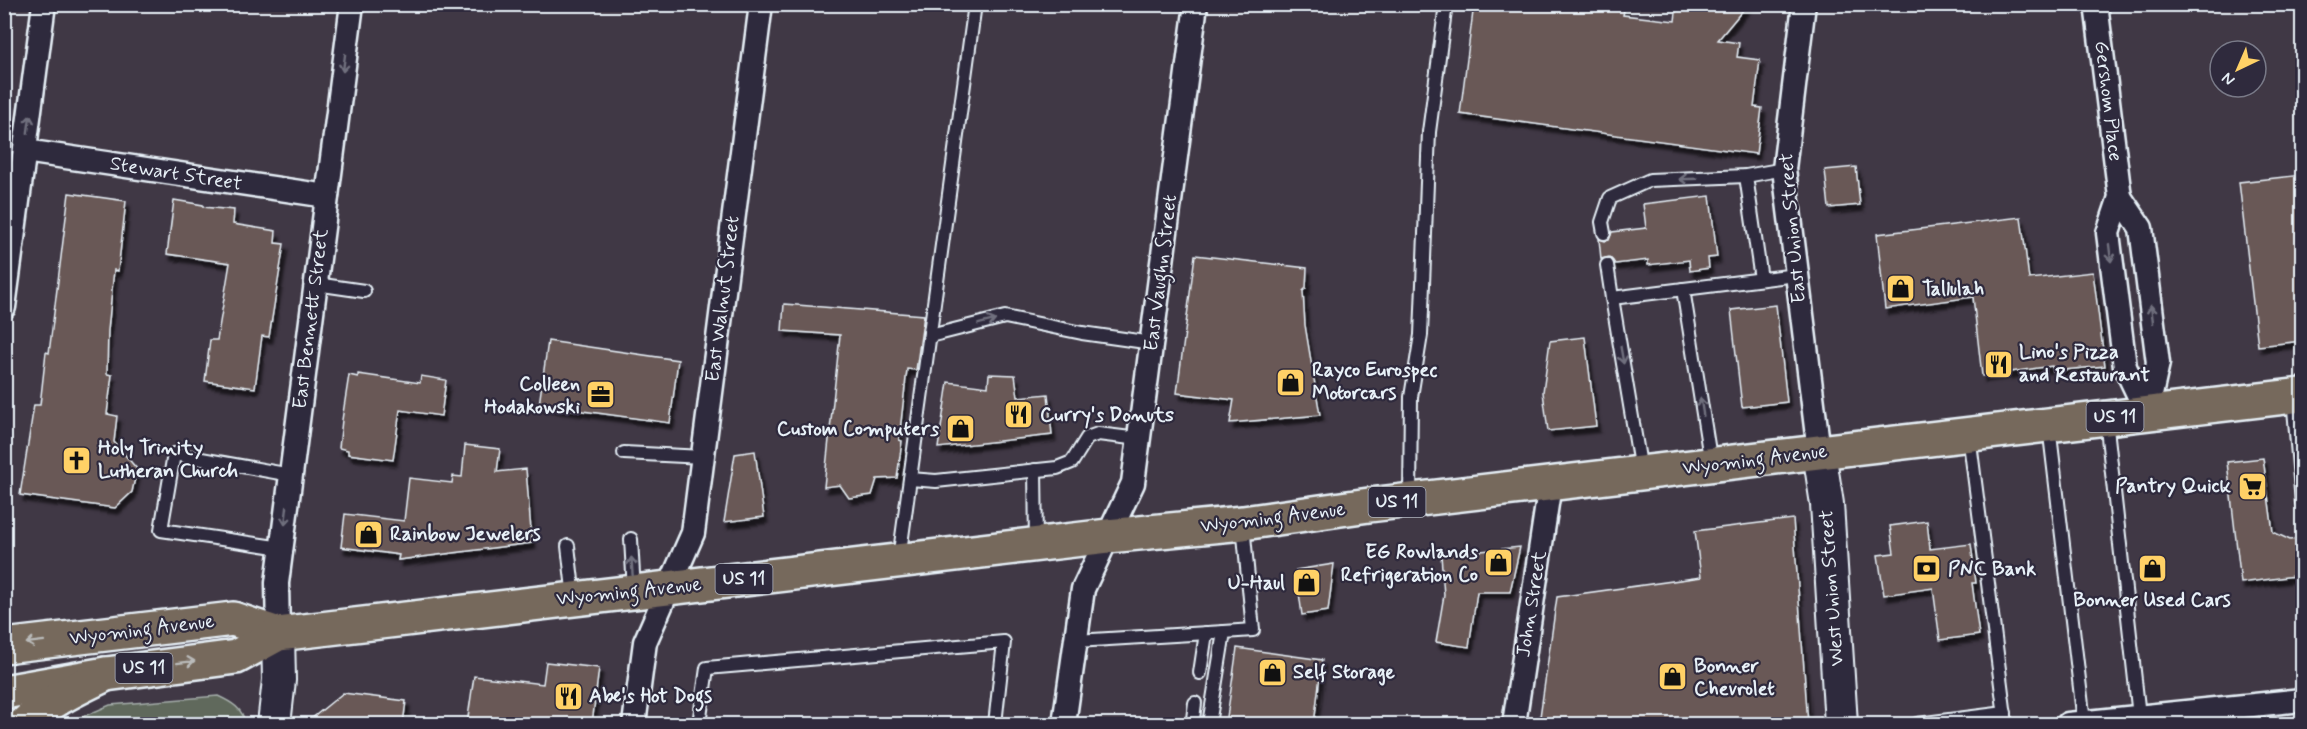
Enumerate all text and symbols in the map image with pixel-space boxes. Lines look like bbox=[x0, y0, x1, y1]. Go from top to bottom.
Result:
street label: Gershom Place bbox=[2087, 39, 2129, 163]
north arrow bbox=[2208, 39, 2268, 99]
one-way arrow bbox=[338, 52, 349, 72]
text: N bbox=[2217, 67, 2240, 90]
one-way arrow bbox=[23, 115, 34, 135]
street label: Stewart Street bbox=[108, 150, 244, 198]
street label: East Union Street bbox=[1773, 152, 1813, 304]
one-way arrow bbox=[1678, 173, 1698, 184]
street label: East Vaughn Street bbox=[1138, 193, 1186, 353]
street label: East Walnut Street bbox=[699, 214, 747, 384]
street label: East Bennett Street bbox=[287, 227, 336, 411]
one-way arrow bbox=[2105, 243, 2116, 263]
shop icon: Tallulah bbox=[1885, 273, 1917, 305]
place label: Tallulah bbox=[1922, 276, 1984, 303]
one-way arrow bbox=[2146, 305, 2157, 325]
one-way arrow bbox=[977, 316, 996, 328]
place label: Lino's Pizza and Restaurant bbox=[2019, 339, 2150, 389]
one-way arrow bbox=[1616, 345, 1627, 365]
restaurant icon: Lino's Pizza and Restaurant bbox=[1982, 348, 2014, 380]
place label: Rayco Eurospec Motorcars bbox=[1312, 357, 1437, 407]
shop icon: Rayco Eurospec Motorcars bbox=[1275, 366, 1307, 398]
place label: Colleen Hodakowski bbox=[484, 371, 580, 421]
office icon: Colleen Hodakowski bbox=[585, 379, 617, 411]
one-way arrow bbox=[1696, 398, 1707, 418]
restaurant icon: Curry's Donuts bbox=[1003, 399, 1035, 431]
place label: Curry's Donuts bbox=[1040, 402, 1174, 429]
road number: US 11 bbox=[2086, 402, 2144, 432]
shop icon: Custom Computers bbox=[944, 413, 976, 445]
place label: Custom Computers bbox=[777, 416, 939, 443]
place label: Holy Trinity Lutheran Church bbox=[98, 435, 239, 485]
street label: Wyoming Avenue bbox=[1681, 438, 1829, 484]
church icon: Holy Trinity Lutheran Church bbox=[61, 444, 93, 476]
supermarket icon: Pantry Quick bbox=[2236, 470, 2268, 502]
place label: Pantry Quick bbox=[2115, 473, 2232, 500]
road number: US 11 bbox=[1368, 487, 1426, 517]
street label: Wyoming Avenue bbox=[1199, 496, 1347, 542]
one-way arrow bbox=[280, 506, 291, 526]
street label: West Union Street bbox=[1813, 509, 1851, 667]
shop icon: Rainbow Jewelers bbox=[353, 518, 385, 550]
place label: Rainbow Jewelers bbox=[390, 521, 541, 548]
place label: EG Rowlands Refrigeration Co bbox=[1341, 539, 1478, 589]
shop icon: EG Rowlands Refrigeration Co bbox=[1483, 547, 1515, 579]
street label: John Street bbox=[1510, 549, 1554, 659]
bank icon: PNC Bank bbox=[1911, 553, 1943, 585]
shop icon: Bonner Used Cars bbox=[2136, 553, 2168, 585]
one-way arrow bbox=[627, 556, 638, 576]
place label: PNC Bank bbox=[1948, 556, 2036, 583]
road number: US 11 bbox=[716, 564, 772, 594]
shop icon: U-Haul bbox=[1290, 567, 1322, 599]
place label: U-Haul bbox=[1228, 570, 1285, 597]
street label: Wyoming Avenue bbox=[555, 571, 703, 615]
place label: Bonner Used Cars bbox=[2073, 587, 2231, 614]
street label: Wyoming Avenue bbox=[68, 608, 216, 654]
one-way arrow bbox=[25, 637, 45, 648]
road number: US 11 bbox=[116, 653, 172, 683]
place label: Bonner Chevrolet bbox=[1694, 653, 1775, 703]
shop icon: Self Storage bbox=[1256, 656, 1288, 688]
one-way arrow bbox=[176, 657, 196, 668]
place label: Self Storage bbox=[1293, 659, 1396, 686]
shop icon: Bonner Chevrolet bbox=[1657, 661, 1689, 693]
restaurant icon: Abe's Hot Dogs bbox=[552, 680, 584, 712]
place label: Abe's Hot Dogs bbox=[589, 683, 712, 712]

